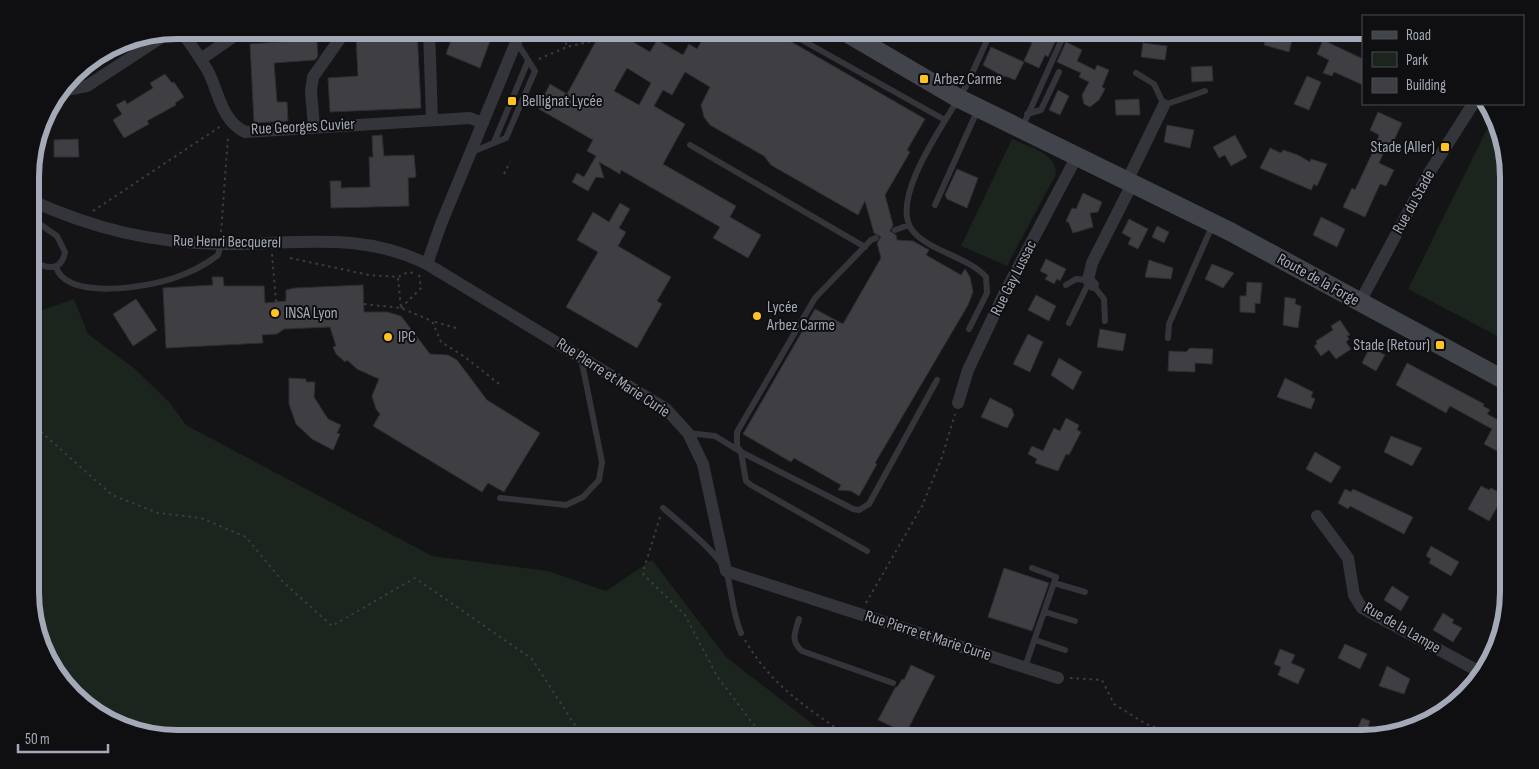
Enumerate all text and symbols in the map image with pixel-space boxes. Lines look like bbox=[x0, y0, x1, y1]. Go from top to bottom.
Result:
legend bbox=[1362, 15, 1524, 105]
text: Road bbox=[1406, 26, 1431, 45]
text: Park bbox=[1406, 51, 1428, 70]
place label: Arbez Carme bbox=[933, 70, 1002, 89]
marker: Arbez Carme bbox=[918, 73, 930, 85]
text: Building bbox=[1406, 76, 1446, 95]
place label: Bellignat Lycée bbox=[522, 92, 602, 111]
marker: Bellignat Lycée bbox=[506, 95, 518, 107]
street label: Rue Georges Cuvier bbox=[251, 115, 356, 139]
place label: Stade (Aller) bbox=[1371, 138, 1435, 157]
marker: Stade (Aller) bbox=[1439, 141, 1451, 153]
street label: Rue du Stade bbox=[1389, 167, 1439, 237]
street label: Rue Henri Becquerel bbox=[173, 232, 281, 252]
street label: Rue Gay Lussac bbox=[987, 237, 1041, 319]
street label: Route de la Forge bbox=[1274, 250, 1362, 310]
place label: Lycée Arbez Carme bbox=[766, 298, 835, 335]
place label: INSA Lyon bbox=[285, 304, 338, 323]
marker: INSA Lyon bbox=[269, 307, 281, 319]
marker: Lycée Arbez Carme bbox=[751, 310, 763, 322]
place label: IPC bbox=[398, 328, 416, 347]
marker: IPC bbox=[382, 331, 394, 343]
street label: Rue Pierre et Marie Curie bbox=[553, 334, 673, 422]
place label: Stade (Retour) bbox=[1353, 336, 1430, 355]
marker: Stade (Retour) bbox=[1434, 339, 1446, 351]
street label: Rue de la Lampe bbox=[1360, 598, 1444, 658]
street label: Rue Pierre et Marie Curie bbox=[863, 607, 993, 665]
scale bar bbox=[18, 722, 108, 754]
text: 50 m bbox=[25, 730, 50, 749]

